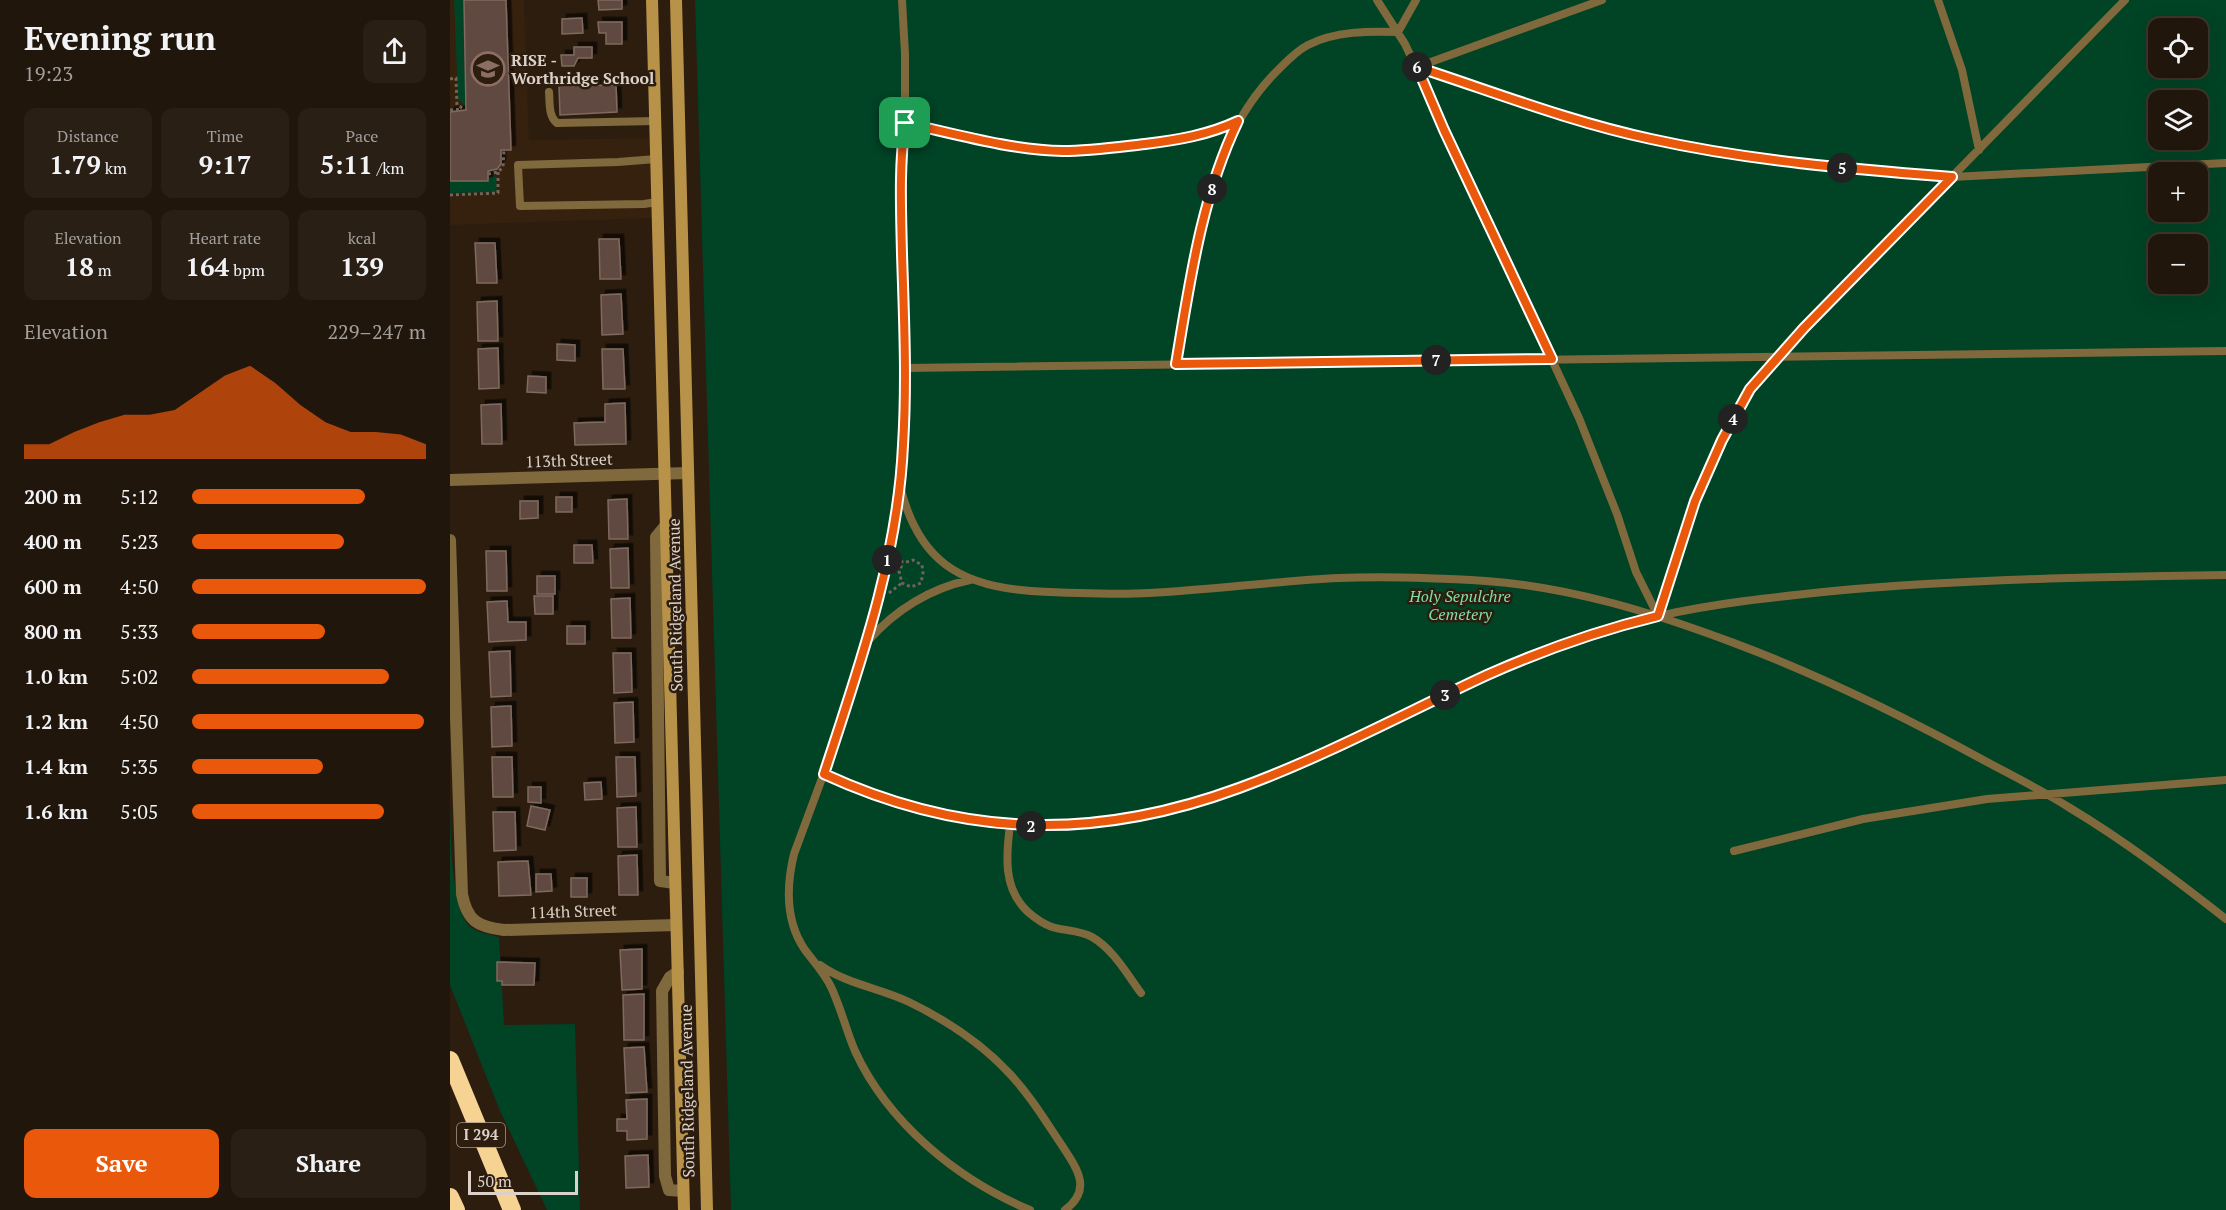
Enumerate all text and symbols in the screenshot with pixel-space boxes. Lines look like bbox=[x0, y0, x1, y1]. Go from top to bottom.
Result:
text: Evening run bbox=[24, 16, 216, 59]
map controls bbox=[2148, 18, 2208, 294]
button: locate bbox=[2148, 18, 2208, 78]
button: share bbox=[363, 20, 426, 83]
place label: RISE - Worthridge School bbox=[511, 49, 654, 89]
school or university icon: RISE - Worthridge School bbox=[470, 51, 506, 87]
pin: 6 bbox=[1402, 52, 1432, 82]
text: 6 bbox=[1412, 56, 1422, 78]
text: 19:23 bbox=[24, 60, 73, 87]
button: layers bbox=[2148, 90, 2208, 150]
pin bbox=[879, 97, 930, 148]
icon: arrive bbox=[888, 106, 921, 139]
text: Distance bbox=[57, 125, 119, 147]
text: Time bbox=[207, 125, 243, 147]
text: Pace bbox=[346, 125, 378, 147]
text: 1.79 bbox=[49, 147, 101, 181]
text: 9:17 bbox=[199, 147, 252, 181]
text: 5:11 bbox=[320, 147, 373, 181]
pin: 5 bbox=[1827, 153, 1857, 183]
text: km bbox=[101, 157, 127, 179]
text: /km bbox=[373, 157, 404, 179]
text: 5 bbox=[1837, 157, 1847, 179]
button: + bbox=[2148, 162, 2208, 222]
pin: 8 bbox=[1197, 174, 1227, 204]
text: 8 bbox=[1207, 178, 1217, 200]
text: Elevation bbox=[54, 227, 122, 249]
text: Heart rate bbox=[189, 227, 261, 249]
text: kcal bbox=[348, 227, 376, 249]
button: − bbox=[2148, 234, 2208, 294]
text: 18 bbox=[64, 249, 94, 283]
text: 164 bbox=[185, 249, 229, 283]
text: 139 bbox=[340, 249, 384, 283]
text: m bbox=[94, 259, 112, 281]
text: bpm bbox=[229, 259, 265, 281]
text: Elevation bbox=[24, 318, 108, 345]
text: 229–247 m bbox=[327, 318, 426, 345]
pin: 7 bbox=[1421, 345, 1451, 375]
text: 7 bbox=[1431, 349, 1441, 371]
pin: 4 bbox=[1718, 404, 1748, 434]
text: 4 bbox=[1728, 408, 1738, 430]
street label: 113th Street bbox=[525, 447, 613, 473]
text: 200 m bbox=[24, 483, 82, 510]
text: 5:12 bbox=[120, 483, 159, 510]
street label: South Ridgeland Avenue bbox=[662, 518, 688, 692]
text: 400 m bbox=[24, 528, 82, 555]
text: 5:23 bbox=[120, 528, 159, 555]
pin: 1 bbox=[872, 545, 902, 575]
text: 1 bbox=[882, 549, 892, 571]
text: 600 m bbox=[24, 573, 82, 600]
text: 4:50 bbox=[120, 573, 159, 600]
park label: Holy Sepulchre Cemetery bbox=[1408, 585, 1511, 625]
text: 800 m bbox=[24, 618, 82, 645]
text: 5:33 bbox=[120, 618, 159, 645]
text: 1.0 km bbox=[24, 663, 88, 690]
text: 5:02 bbox=[120, 663, 159, 690]
pin: 3 bbox=[1430, 680, 1460, 710]
text: 3 bbox=[1440, 684, 1450, 706]
text: 1.2 km bbox=[24, 708, 88, 735]
text: 4:50 bbox=[120, 708, 159, 735]
text: 1.4 km bbox=[24, 753, 88, 780]
text: 5:35 bbox=[120, 753, 159, 780]
text: 1.6 km bbox=[24, 798, 88, 825]
text: 5:05 bbox=[120, 798, 159, 825]
pin: 2 bbox=[1016, 811, 1046, 841]
text: 2 bbox=[1026, 815, 1036, 837]
street label: 114th Street bbox=[529, 898, 617, 924]
street label: South Ridgeland Avenue bbox=[674, 1004, 700, 1178]
road number: I 294 bbox=[457, 1123, 505, 1147]
button: Save bbox=[24, 1129, 219, 1198]
button: Share bbox=[231, 1129, 426, 1198]
scale bar bbox=[468, 1168, 578, 1196]
text: 50 m bbox=[477, 1170, 512, 1192]

